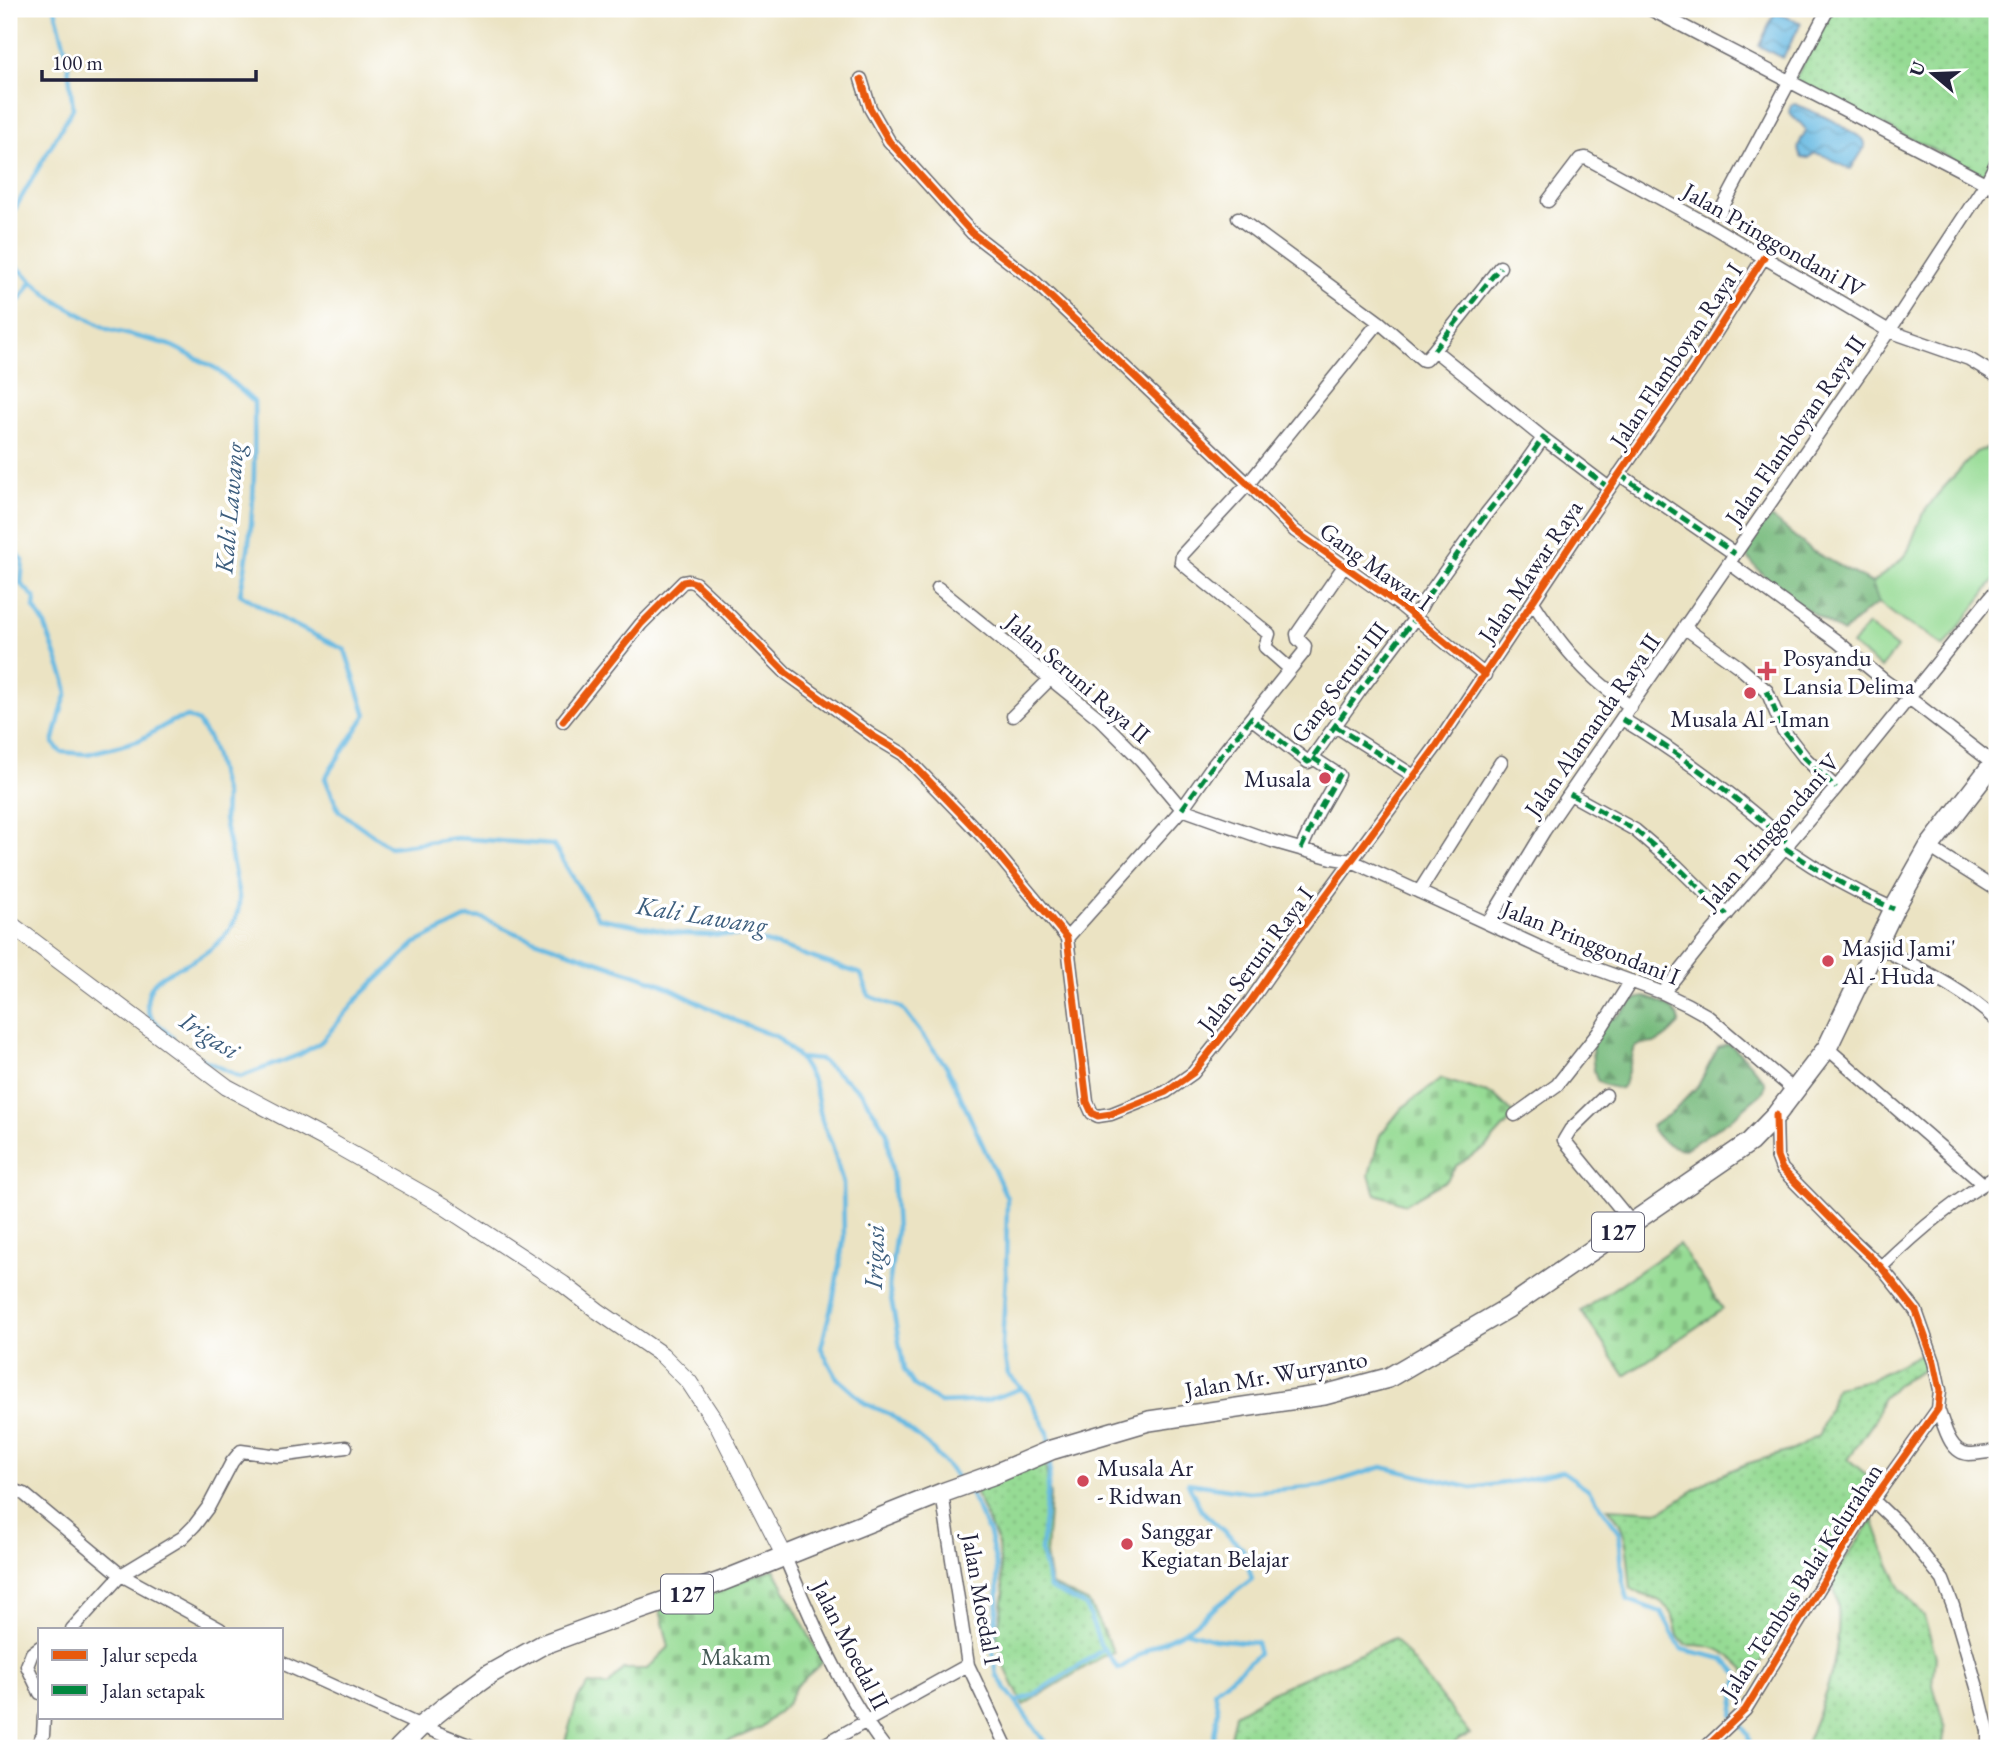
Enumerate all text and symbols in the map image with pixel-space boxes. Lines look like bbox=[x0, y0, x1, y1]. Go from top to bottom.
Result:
scale bar bbox=[42, 38, 256, 82]
north arrow bbox=[1898, 38, 1968, 108]
text: 100 m bbox=[52, 49, 103, 76]
text: U bbox=[1903, 58, 1932, 79]
street label: Jalan Pringgondani IV bbox=[1676, 174, 1871, 305]
street label: Jalan Flamboyan Raya I bbox=[1601, 256, 1749, 455]
street label: Jalan Flamboyan Raya II bbox=[1717, 329, 1872, 533]
water label: Kali Lawang bbox=[206, 440, 252, 576]
street label: Jalan Mawar Raya bbox=[1470, 493, 1589, 650]
street label: Gang Mawar I bbox=[1314, 515, 1438, 617]
street label: Jalan Seruni Raya II bbox=[997, 605, 1157, 750]
street label: Gang Seruni III bbox=[1283, 615, 1395, 749]
street label: Jalan Alamanda Raya II bbox=[1516, 627, 1667, 825]
place label: Posyandu Lansia Delima bbox=[1783, 642, 1915, 701]
marker: Posyandu Lansia Delima bbox=[1757, 661, 1777, 681]
marker: Musala Al - Iman bbox=[1742, 685, 1758, 701]
place label: Musala Al - Iman bbox=[1670, 703, 1830, 734]
street label: Jalan Pringgondani V bbox=[1692, 746, 1847, 917]
place label: Musala bbox=[1244, 763, 1311, 794]
marker: Musala bbox=[1317, 770, 1333, 786]
street label: Jalan Seruni Raya I bbox=[1189, 880, 1320, 1039]
water label: Kali Lawang bbox=[633, 888, 771, 942]
street label: Jalan Pringgondani I bbox=[1496, 891, 1684, 992]
place label: Masjid Jami' Al - Huda bbox=[1841, 932, 1956, 991]
marker: Masjid Jami' Al - Huda bbox=[1820, 953, 1836, 969]
water label: Irigasi bbox=[173, 1003, 248, 1068]
road number: 127 bbox=[1592, 1212, 1644, 1252]
water label: Irigasi bbox=[856, 1223, 892, 1291]
street label: Jalan Mr. Wuryanto bbox=[1180, 1343, 1370, 1406]
place label: Musala Ar - Ridwan bbox=[1097, 1452, 1193, 1511]
street label: Jalan Tembus Balai Kelurahan bbox=[1712, 1457, 1889, 1707]
marker: Musala Ar - Ridwan bbox=[1075, 1473, 1091, 1489]
place label: Sanggar Kegiatan Belajar bbox=[1141, 1515, 1289, 1574]
street label: Jalan Moedal I bbox=[955, 1529, 1009, 1667]
marker: Sanggar Kegiatan Belajar bbox=[1119, 1536, 1135, 1552]
street label: Jalan Moedal II bbox=[804, 1573, 897, 1715]
road number: 127 bbox=[661, 1574, 713, 1614]
legend bbox=[38, 1628, 284, 1718]
text: Jalur sepeda bbox=[100, 1641, 198, 1668]
park label: Makam bbox=[701, 1641, 771, 1672]
text: Jalan setapak bbox=[100, 1677, 206, 1704]

